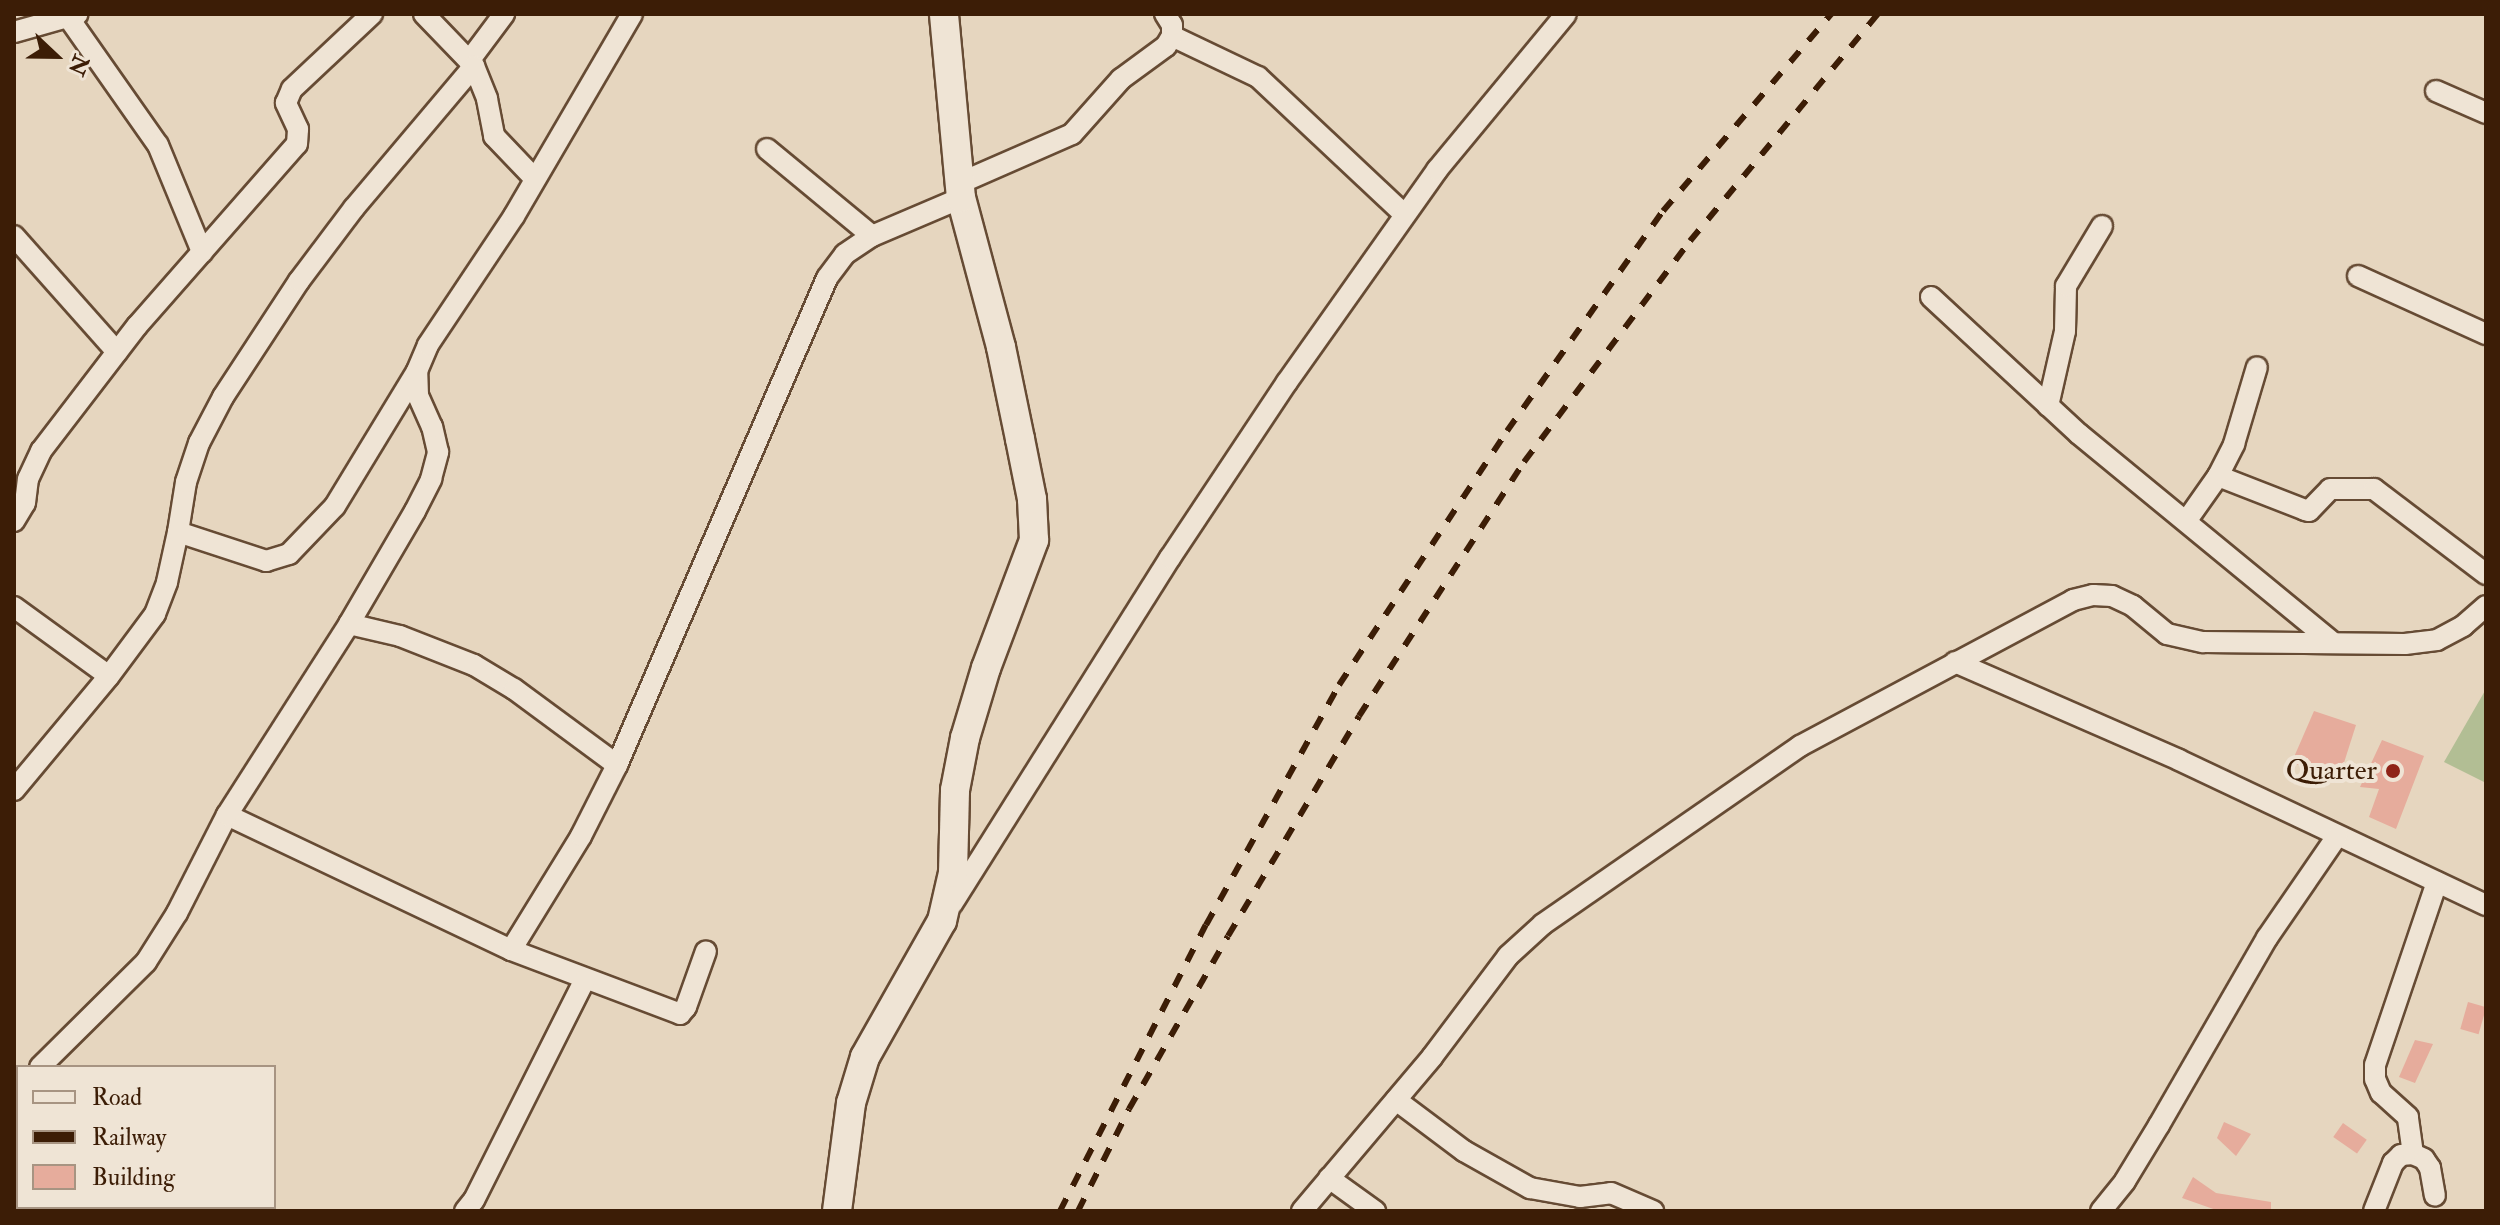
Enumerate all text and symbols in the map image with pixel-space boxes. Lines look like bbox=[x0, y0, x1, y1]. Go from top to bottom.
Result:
north arrow bbox=[16, 16, 96, 96]
text: N bbox=[62, 51, 95, 79]
place label: Quarter bbox=[2286, 754, 2377, 788]
marker: Quarter bbox=[2384, 762, 2402, 780]
legend bbox=[16, 1065, 276, 1209]
text: Road bbox=[92, 1082, 142, 1113]
text: Railway bbox=[92, 1122, 166, 1153]
text: Building bbox=[92, 1162, 175, 1193]

